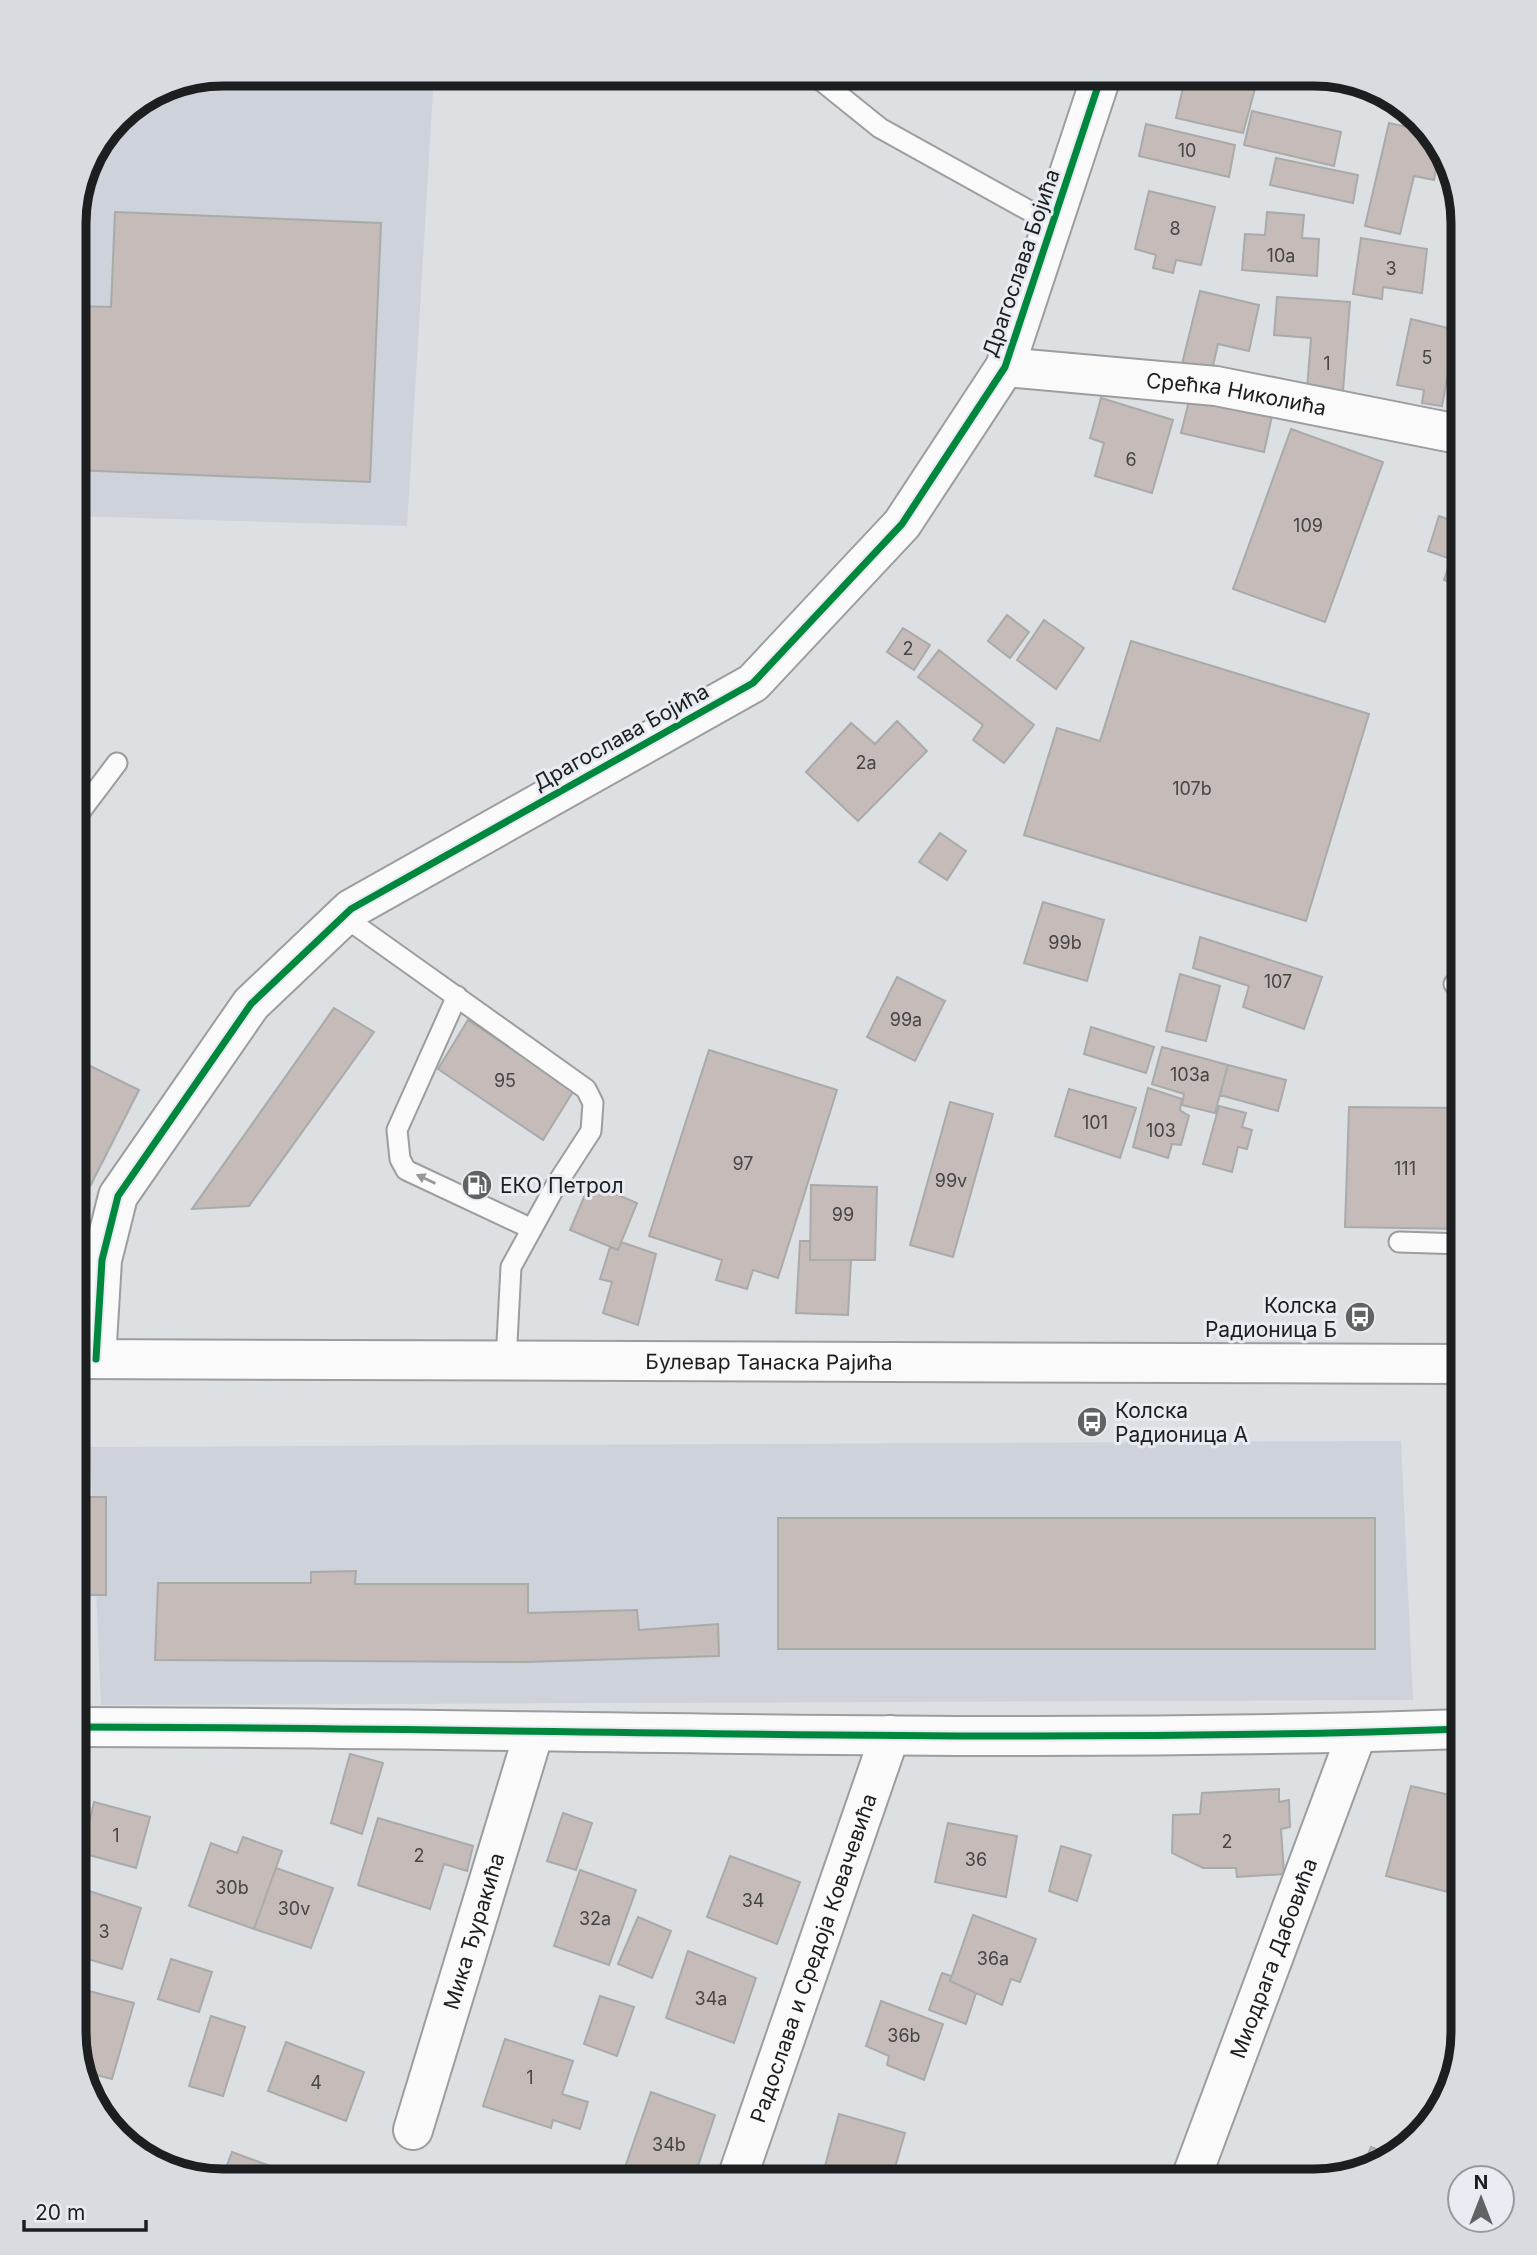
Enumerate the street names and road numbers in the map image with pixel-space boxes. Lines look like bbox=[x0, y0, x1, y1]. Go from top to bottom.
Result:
street label: Драгослава Бојића bbox=[977, 166, 1065, 360]
street label: Срећка Николића bbox=[1145, 367, 1329, 420]
street label: Драгослава Бојића bbox=[529, 678, 713, 796]
street label: Булевар Танаска Рајића bbox=[645, 1349, 893, 1374]
street label: Радослава и Средоја Ковачевића bbox=[745, 1790, 881, 2126]
street label: Мика Ђуракића bbox=[438, 1850, 509, 2012]
street label: Миодрага Дабовића bbox=[1224, 1855, 1322, 2061]

